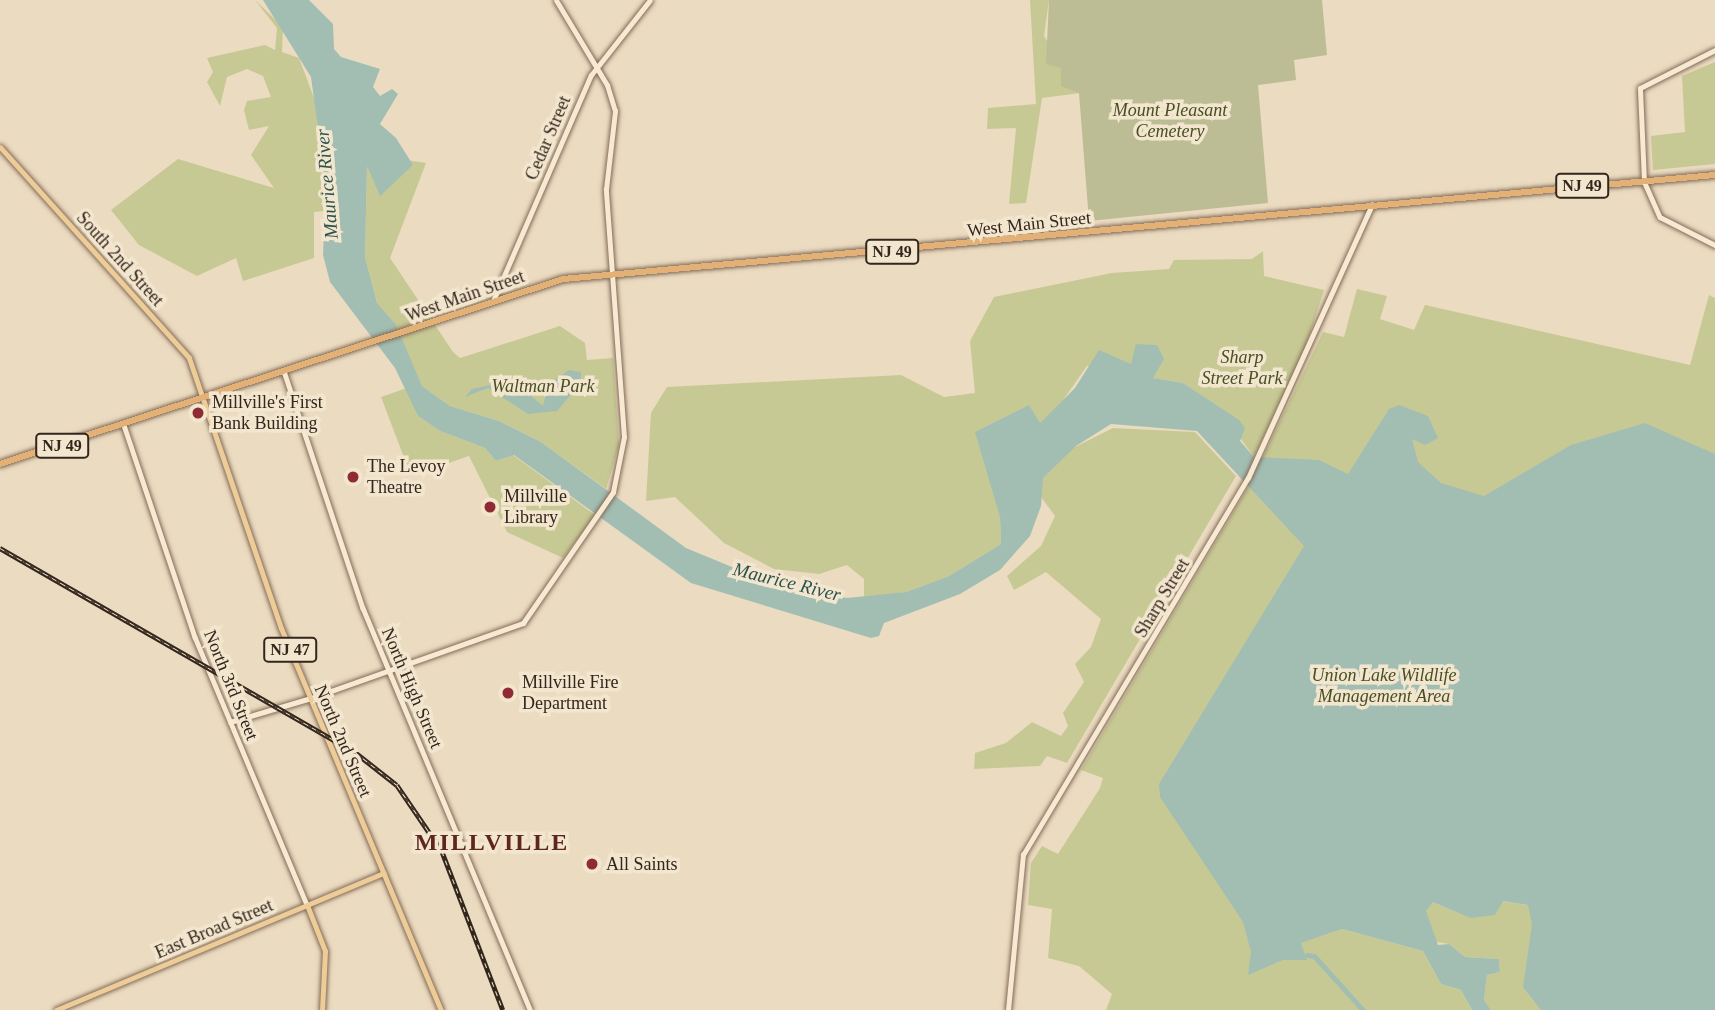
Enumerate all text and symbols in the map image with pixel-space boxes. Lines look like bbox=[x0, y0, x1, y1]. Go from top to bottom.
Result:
street label: Cedar Street bbox=[521, 93, 575, 183]
park label: Mount Pleasant Cemetery bbox=[1113, 100, 1227, 142]
water label: Maurice River bbox=[311, 128, 343, 240]
road number: NJ 49 bbox=[1554, 174, 1610, 198]
street label: South 2nd Street bbox=[72, 207, 168, 311]
street label: West Main Street bbox=[966, 207, 1092, 241]
road number: NJ 49 bbox=[864, 240, 920, 264]
street label: West Main Street bbox=[403, 266, 527, 326]
park label: Sharp Street Park bbox=[1202, 347, 1282, 390]
park label: Waltman Park bbox=[492, 375, 594, 397]
place label: Millville's First Bank Building bbox=[212, 392, 323, 434]
marker: Millville's First Bank Building bbox=[190, 405, 206, 421]
road number: NJ 49 bbox=[34, 434, 90, 458]
place label: The Levoy Theatre bbox=[367, 456, 445, 498]
marker: The Levoy Theatre bbox=[345, 469, 361, 485]
place label: Millville Library bbox=[504, 486, 567, 528]
marker: Millville Library bbox=[482, 499, 498, 515]
street label: Sharp Street bbox=[1130, 555, 1194, 641]
water label: Maurice River bbox=[731, 558, 843, 606]
street label: North High Street bbox=[377, 624, 447, 752]
street label: North 3rd Street bbox=[199, 627, 263, 743]
road number: NJ 47 bbox=[262, 638, 318, 663]
park label: Union Lake Wildlife Management Area bbox=[1312, 665, 1456, 708]
place label: Millville Fire Department bbox=[522, 672, 618, 714]
street label: North 2nd Street bbox=[310, 682, 376, 800]
marker: Millville Fire Department bbox=[500, 685, 516, 701]
district label: MILLVILLE bbox=[416, 829, 568, 857]
place label: All Saints bbox=[606, 853, 678, 875]
marker: All Saints bbox=[584, 856, 600, 872]
street label: East Broad Street bbox=[152, 894, 276, 964]

